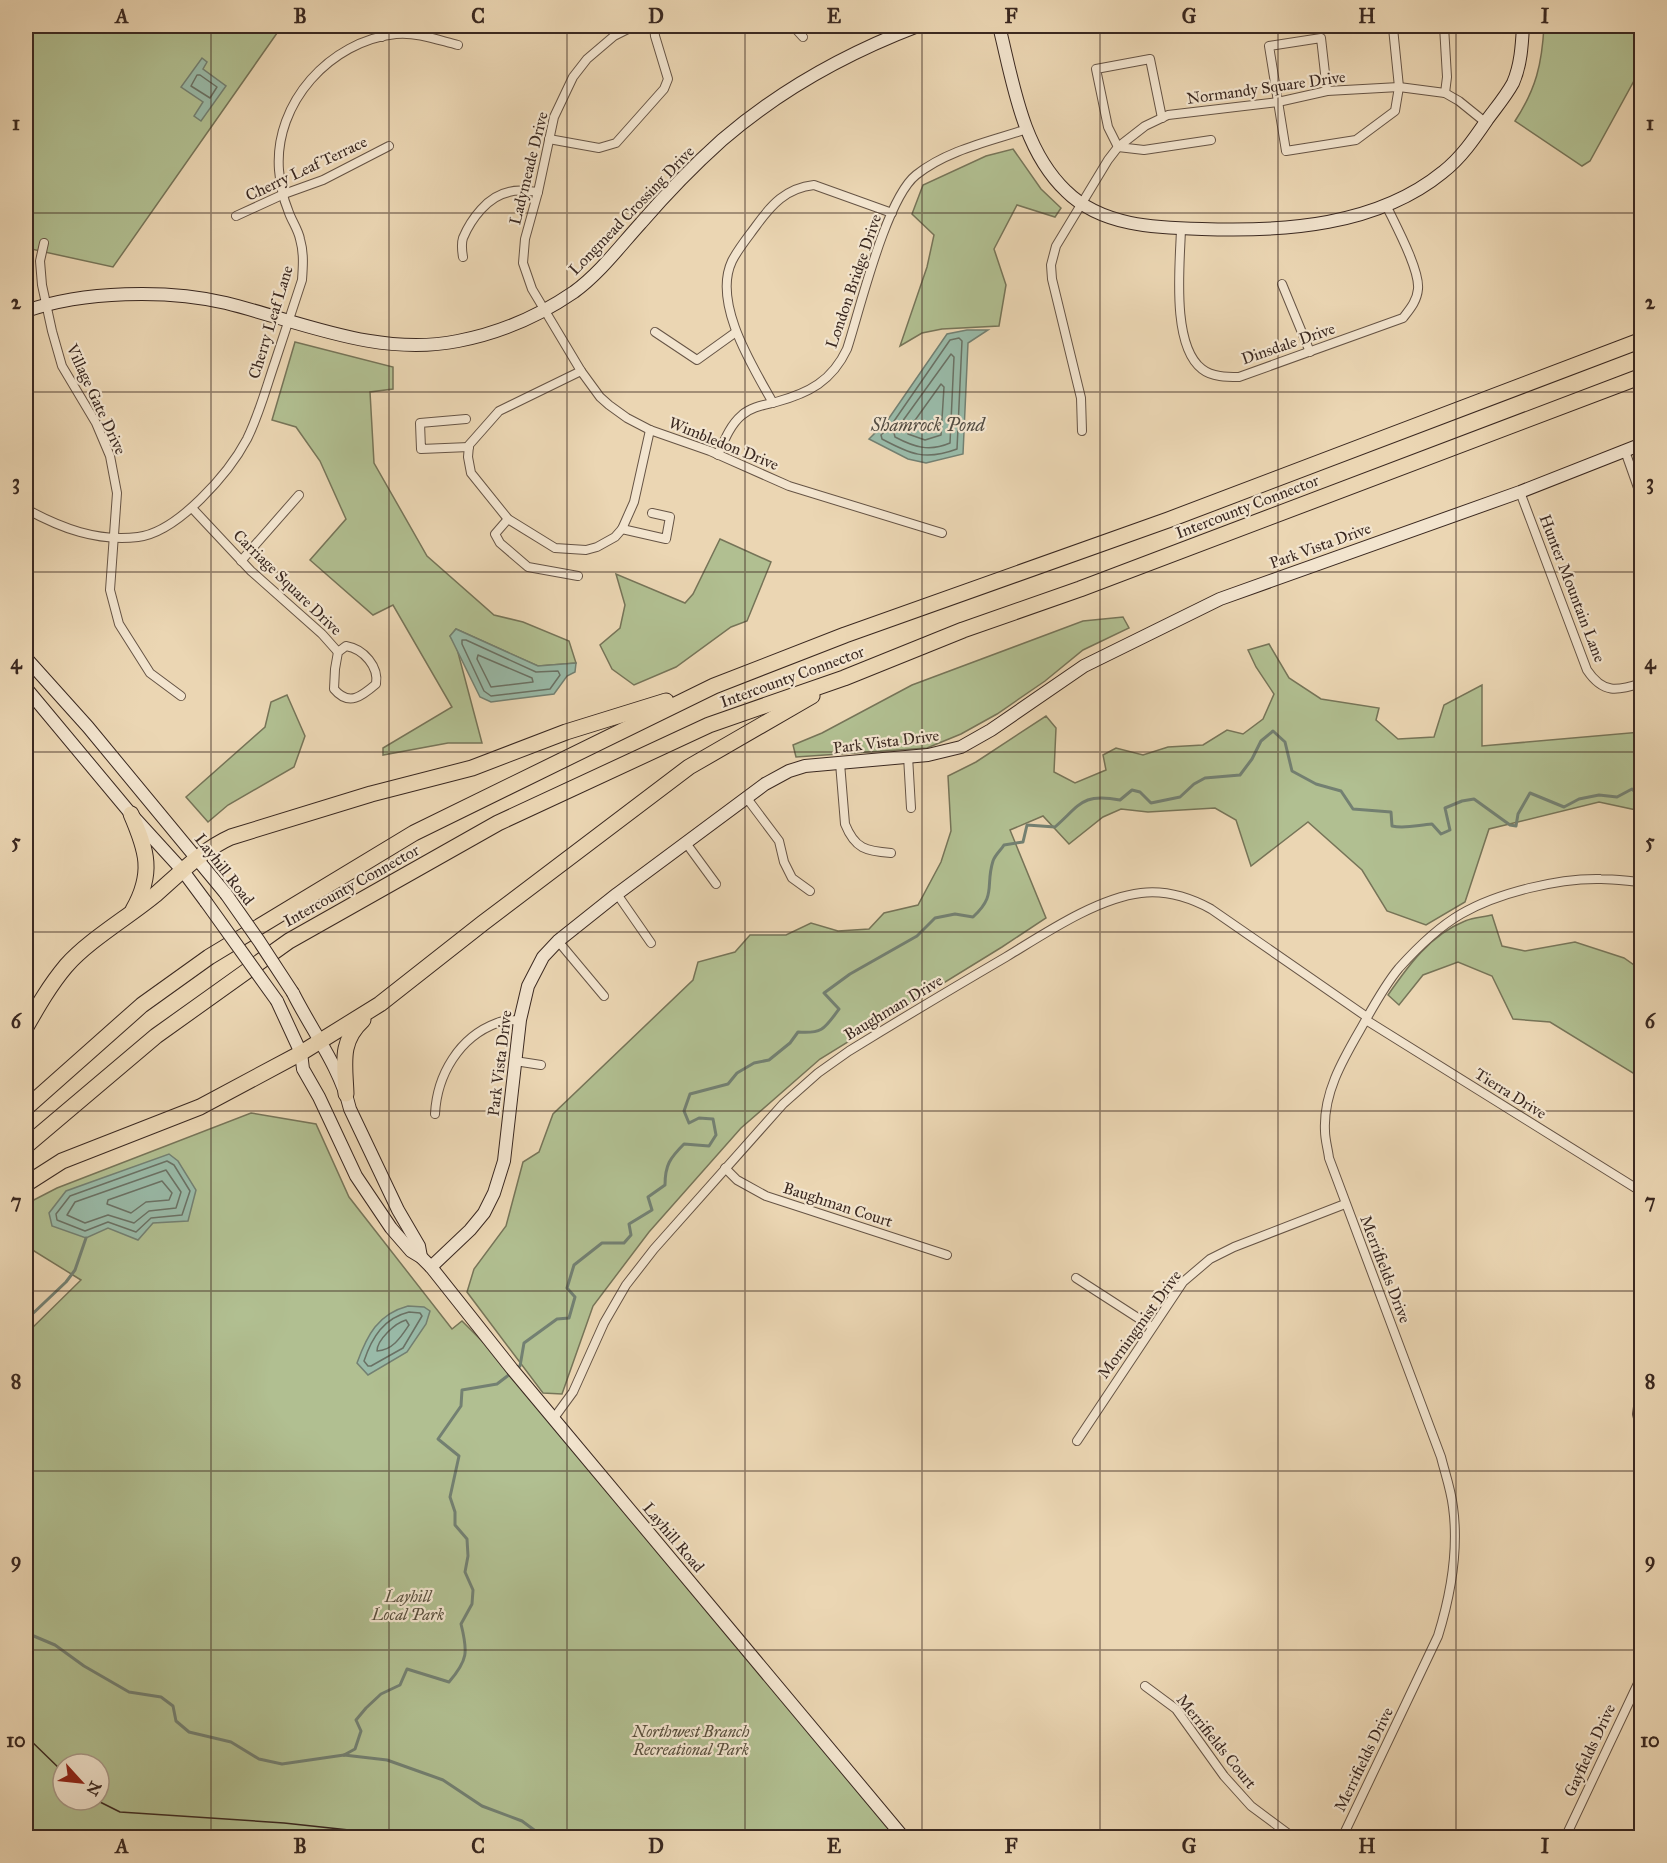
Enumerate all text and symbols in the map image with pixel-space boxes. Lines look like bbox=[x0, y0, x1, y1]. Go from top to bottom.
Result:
text: A bbox=[113, 4, 129, 28]
text: B bbox=[293, 4, 307, 28]
text: C bbox=[471, 4, 485, 28]
text: D bbox=[648, 4, 664, 28]
text: E bbox=[827, 4, 842, 28]
text: F bbox=[1004, 4, 1018, 28]
text: G bbox=[1182, 4, 1197, 28]
text: H bbox=[1358, 4, 1376, 28]
text: I bbox=[1541, 4, 1550, 28]
street label: Normandy Square Drive bbox=[1185, 67, 1347, 109]
street label: Ladymeade Drive bbox=[505, 109, 552, 227]
text: 1 bbox=[12, 111, 20, 135]
text: 1 bbox=[1646, 111, 1654, 135]
street label: Cherry Leaf Terrace bbox=[242, 132, 370, 205]
street label: Longmead Crossing Drive bbox=[565, 142, 699, 280]
street label: London Bridge Drive bbox=[822, 211, 886, 351]
street label: Cherry Leaf Lane bbox=[244, 263, 297, 381]
text: 2 bbox=[11, 290, 22, 314]
text: 2 bbox=[1645, 290, 1656, 314]
street label: Dinsdale Drive bbox=[1239, 318, 1338, 368]
street label: Village Gate Drive bbox=[61, 340, 131, 458]
street label: Wimbledon Drive bbox=[666, 413, 782, 474]
water label: Shamrock Pond bbox=[870, 414, 987, 436]
text: 3 bbox=[12, 470, 20, 495]
street label: Intercounty Connector bbox=[1173, 470, 1322, 543]
text: 3 bbox=[1646, 470, 1654, 495]
street label: Hunter Mountain Lane bbox=[1536, 512, 1610, 665]
street label: Park Vista Drive bbox=[1267, 518, 1374, 573]
street label: Carriage Square Drive bbox=[229, 526, 346, 640]
street label: Intercounty Connector bbox=[718, 642, 867, 711]
text: 4 bbox=[10, 650, 22, 675]
text: 4 bbox=[1644, 650, 1656, 675]
street label: Park Vista Drive bbox=[832, 726, 940, 757]
text: 5 bbox=[11, 829, 21, 853]
text: 5 bbox=[1645, 829, 1655, 853]
street label: Layhill Road bbox=[191, 830, 258, 909]
street label: Intercounty Connector bbox=[280, 840, 422, 931]
street label: Baughman Drive bbox=[841, 970, 947, 1045]
text: 6 bbox=[11, 1009, 23, 1033]
street label: Park Vista Drive bbox=[484, 1009, 515, 1117]
text: 6 bbox=[1645, 1009, 1657, 1033]
street label: Tierra Drive bbox=[1471, 1064, 1550, 1123]
street label: Baughman Court bbox=[780, 1178, 895, 1232]
text: 7 bbox=[11, 1189, 22, 1213]
text: 7 bbox=[1645, 1189, 1656, 1213]
street label: Merrifields Drive bbox=[1356, 1213, 1415, 1326]
street label: Morningmist Drive bbox=[1094, 1266, 1186, 1383]
text: 8 bbox=[11, 1369, 21, 1393]
text: 8 bbox=[1645, 1369, 1655, 1393]
street label: Layhill Road bbox=[639, 1499, 708, 1576]
text: 9 bbox=[11, 1548, 21, 1573]
text: 9 bbox=[1645, 1548, 1655, 1573]
park label: Layhill Local Park bbox=[371, 1587, 444, 1624]
street label: Merrifields Court bbox=[1173, 1690, 1261, 1793]
street label: Gayfields Drive bbox=[1560, 1700, 1619, 1800]
street label: Merrifields Drive bbox=[1330, 1704, 1397, 1815]
park label: Northwest Branch Recreational Park bbox=[631, 1722, 750, 1759]
text: 10 bbox=[6, 1728, 26, 1752]
text: 10 bbox=[1640, 1728, 1660, 1752]
north arrow bbox=[51, 1752, 111, 1812]
text: N bbox=[82, 1778, 105, 1799]
text: A bbox=[113, 1834, 129, 1858]
text: B bbox=[293, 1834, 307, 1858]
text: C bbox=[471, 1834, 485, 1858]
text: D bbox=[648, 1834, 664, 1858]
text: E bbox=[827, 1834, 842, 1858]
text: F bbox=[1004, 1834, 1018, 1858]
text: G bbox=[1182, 1834, 1197, 1858]
text: H bbox=[1358, 1834, 1376, 1858]
text: I bbox=[1541, 1834, 1550, 1858]

